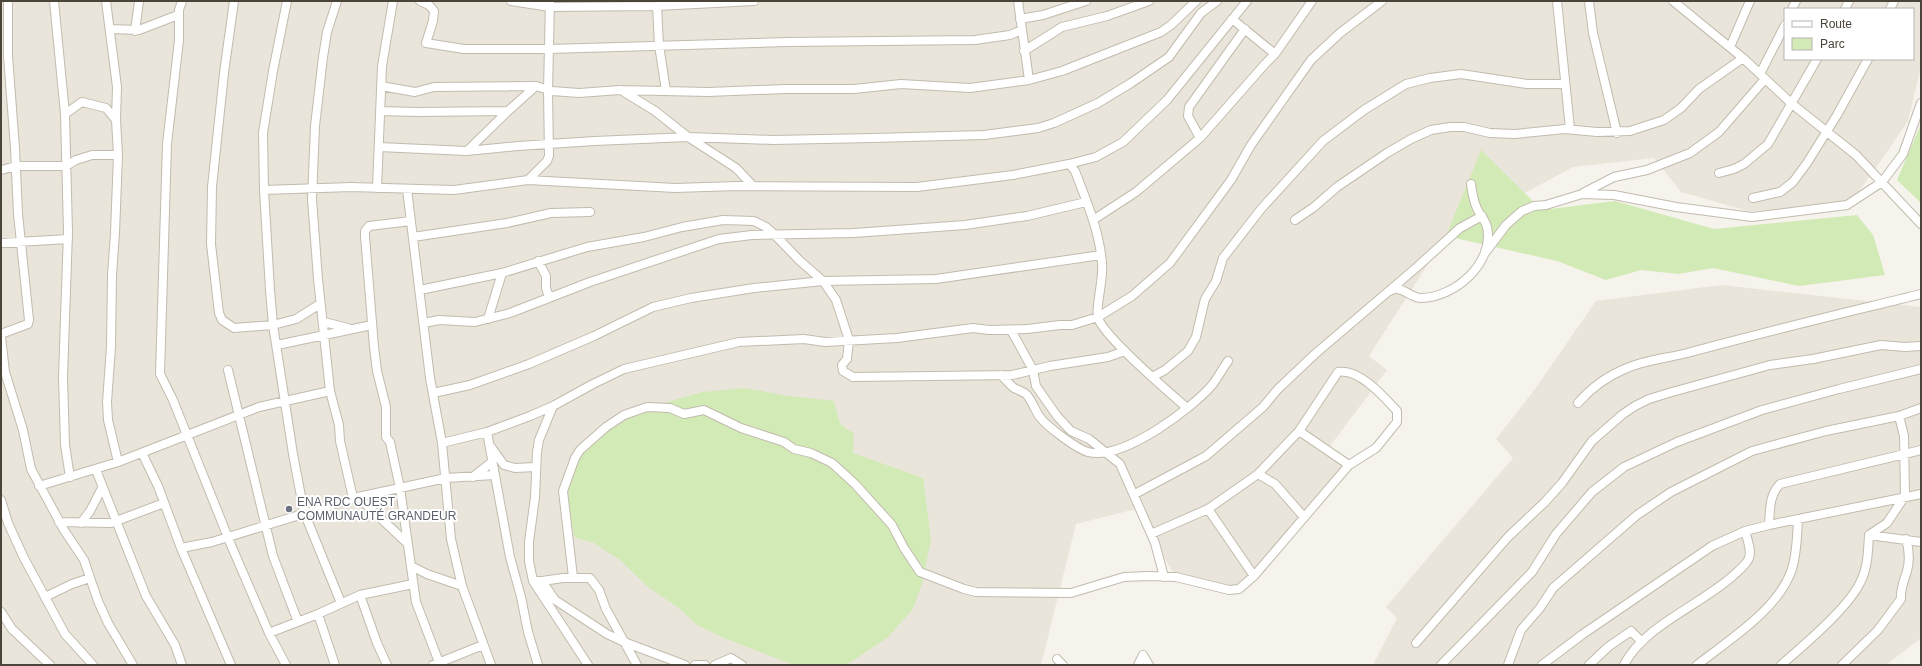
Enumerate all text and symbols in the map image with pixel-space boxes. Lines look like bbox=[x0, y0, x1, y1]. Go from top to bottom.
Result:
legend bbox=[1784, 8, 1914, 60]
text: Route bbox=[1820, 17, 1852, 31]
text: Parc bbox=[1820, 37, 1845, 51]
place label: ENA RDC OUEST COMMUNAUTÉ GRANDEUR bbox=[297, 495, 457, 523]
marker: ENA RDC OUEST COMMUNAUTÉ GRANDEUR bbox=[284, 504, 294, 514]

